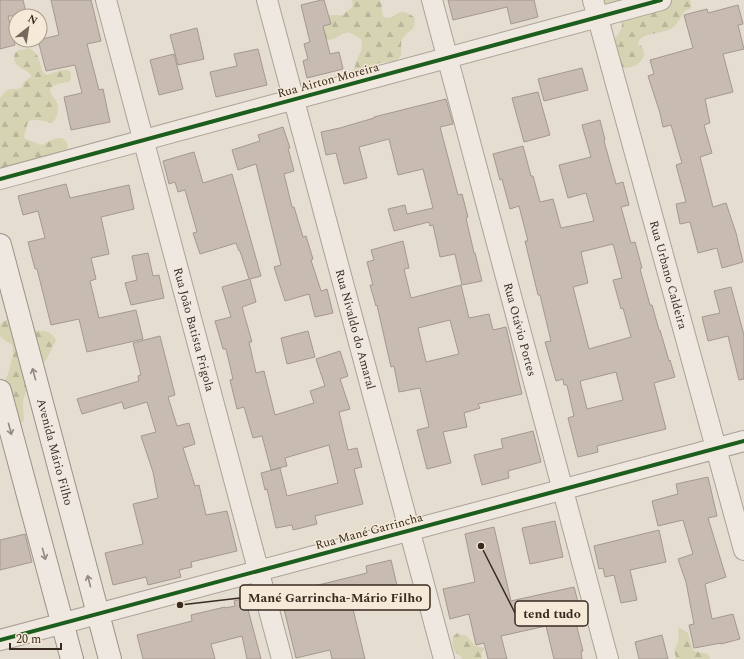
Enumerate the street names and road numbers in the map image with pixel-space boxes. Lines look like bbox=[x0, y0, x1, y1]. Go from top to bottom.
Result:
street label: Rua Airton Moreira bbox=[275, 58, 381, 103]
street label: Rua Urbano Caldeira bbox=[644, 218, 692, 332]
street label: Rua João Batista Frigola bbox=[168, 265, 219, 394]
street label: Rua Nivaldo do Amaral bbox=[330, 267, 380, 392]
street label: Rua Otávio Portes bbox=[498, 281, 541, 379]
street label: Avenida Mário Filho bbox=[31, 396, 78, 507]
street label: Rua Mané Garrincha bbox=[313, 508, 425, 555]

